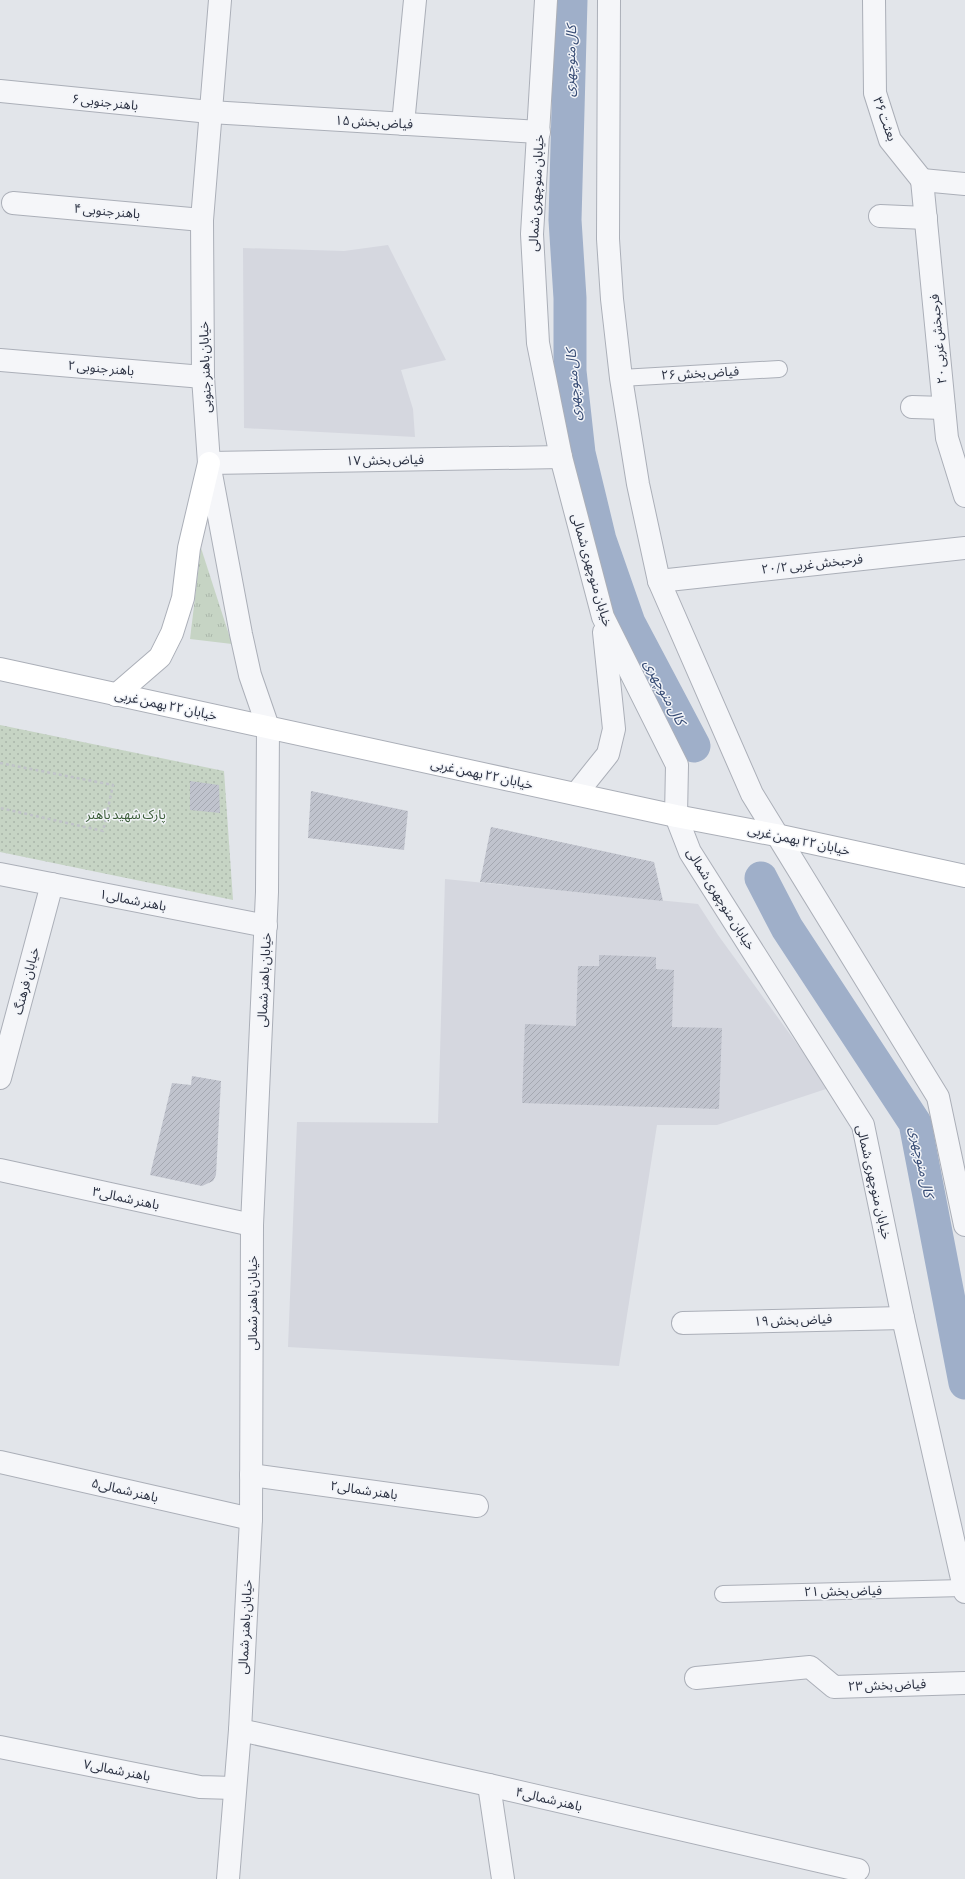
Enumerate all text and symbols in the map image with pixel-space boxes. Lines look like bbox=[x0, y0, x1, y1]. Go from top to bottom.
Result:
water label: کال منوچهری bbox=[561, 22, 581, 97]
street label: باهنر جنوبی ۶ bbox=[71, 91, 139, 114]
street label: بعثت ۳۶ bbox=[870, 95, 900, 143]
street label: فیاض بخش ۱۵ bbox=[335, 112, 414, 133]
street label: خیابان منوچهری شمالی bbox=[525, 134, 549, 252]
street label: باهنر جنوبی ۴ bbox=[73, 201, 141, 222]
street label: فرحبخش غربی ۲۰ bbox=[927, 293, 950, 385]
street label: خیابان باهنر جنوبی bbox=[196, 321, 215, 413]
water label: کال منوچهری bbox=[562, 345, 586, 421]
street label: باهنر جنوبی ۲ bbox=[67, 358, 135, 379]
street label: فیاض بخش ۲۶ bbox=[661, 363, 740, 384]
street label: فیاض بخش ۱۷ bbox=[346, 452, 424, 469]
street label: خیابان منوچهری شمالی bbox=[567, 512, 615, 629]
street label: فرحبخش غربی ۲۰/۲ bbox=[761, 551, 864, 578]
water label: کال منوچهری bbox=[639, 657, 690, 731]
street label: خیابان ۲۲ بهمن غربی bbox=[113, 687, 219, 724]
street label: خیابان ۲۲ بهمن غربی bbox=[429, 756, 535, 793]
park label: پارک شهید باهنر bbox=[85, 807, 166, 824]
street label: خیابان ۲۲ بهمن غربی bbox=[746, 822, 852, 859]
street label: خیابان منوچهری شمالی bbox=[682, 845, 759, 954]
street label: باهنر شمالی۱ bbox=[98, 886, 168, 915]
street label: خیابان باهنر شمالی bbox=[254, 932, 275, 1028]
street label: خیابان فرهنگ bbox=[10, 945, 43, 1017]
street label: خیابان منوچهری شمالی bbox=[852, 1123, 895, 1242]
water label: کال منوچهری bbox=[905, 1125, 938, 1202]
street label: باهنر شمالی۳ bbox=[91, 1184, 161, 1213]
street label: خیابان باهنر شمالی bbox=[245, 1255, 261, 1350]
street label: فیاض بخش ۱۹ bbox=[754, 1311, 833, 1330]
street label: باهنر شمالی۵ bbox=[90, 1475, 160, 1506]
street label: باهنر شمالی۲ bbox=[329, 1478, 399, 1503]
street label: خیابان باهنر شمالی bbox=[235, 1579, 256, 1675]
street label: فیاض بخش ۲۱ bbox=[804, 1583, 882, 1600]
street label: فیاض بخش ۲۳ bbox=[848, 1676, 927, 1695]
street label: باهنر شمالی۷ bbox=[82, 1756, 152, 1785]
street label: باهنر شمالی۴ bbox=[514, 1784, 584, 1815]

